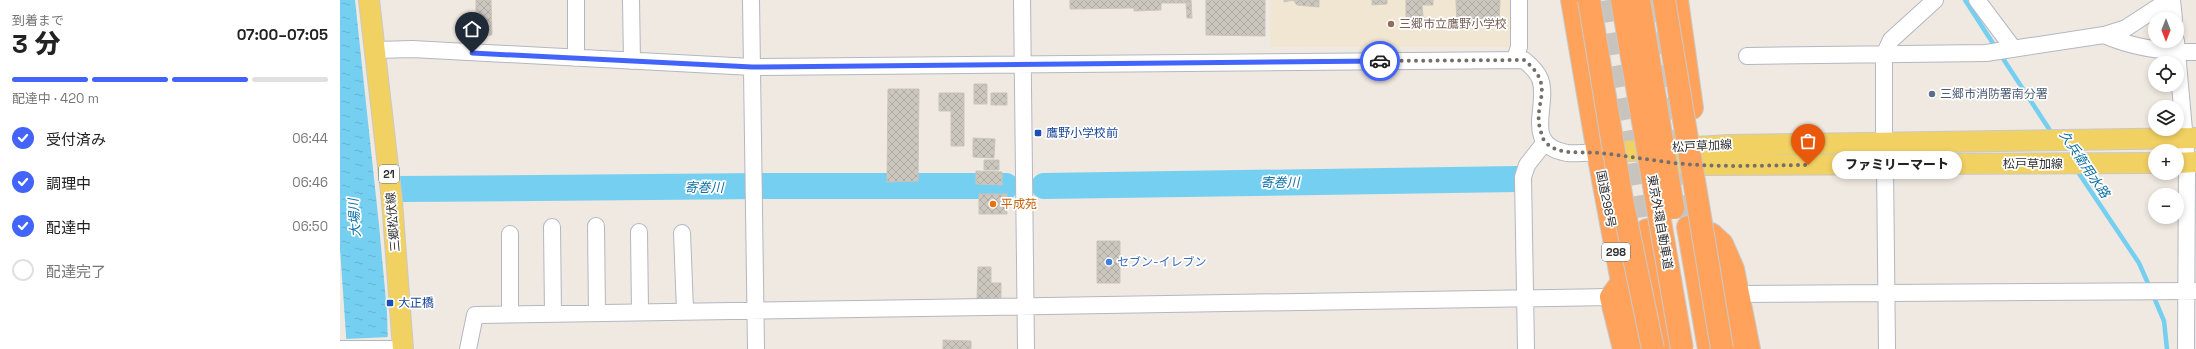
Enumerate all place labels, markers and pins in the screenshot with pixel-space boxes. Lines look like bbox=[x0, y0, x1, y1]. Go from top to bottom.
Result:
pin bbox=[455, 12, 489, 53]
place label: 三郷市立鷹野小学校 bbox=[1399, 16, 1507, 32]
marker: 三郷市立鷹野小学校 bbox=[1386, 19, 1396, 29]
place label: 三郷市消防署南分署 bbox=[1940, 86, 2048, 102]
marker: 三郷市消防署南分署 bbox=[1927, 89, 1937, 99]
pin bbox=[1791, 124, 1825, 165]
place label: 鷹野小学校前 bbox=[1046, 125, 1118, 141]
marker: 鷹野小学校前 bbox=[1033, 128, 1043, 138]
callout: ファミリーマート bbox=[1832, 151, 1962, 179]
place label: 平成苑 bbox=[1001, 196, 1037, 212]
marker: 平成苑 bbox=[988, 199, 998, 209]
place label: セブン-イレブン bbox=[1117, 254, 1206, 270]
marker: セブン-イレブン bbox=[1104, 257, 1114, 267]
place label: 大正橋 bbox=[398, 295, 434, 311]
marker: 大正橋 bbox=[385, 298, 395, 308]

